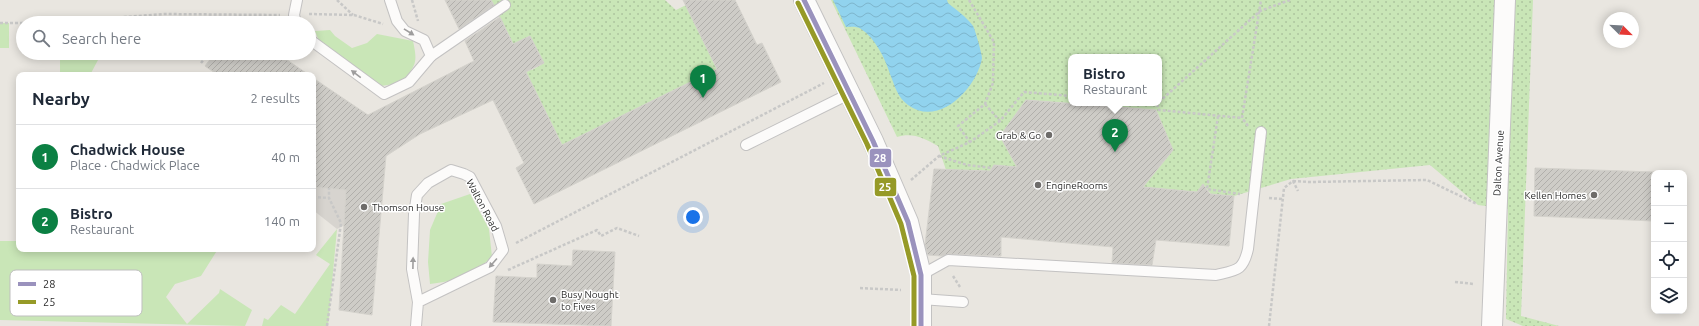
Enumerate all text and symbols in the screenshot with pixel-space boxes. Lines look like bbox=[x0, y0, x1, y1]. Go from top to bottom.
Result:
north arrow bbox=[1603, 12, 1639, 48]
search box bbox=[16, 16, 316, 60]
icon: search bbox=[30, 27, 52, 49]
one-way arrow bbox=[403, 29, 415, 36]
text: Search here bbox=[62, 30, 141, 47]
popup bbox=[1068, 54, 1162, 106]
pin: 1 bbox=[690, 65, 716, 98]
text: Bistro bbox=[1083, 65, 1126, 82]
one-way arrow bbox=[351, 70, 362, 78]
text: Restaurant bbox=[1083, 82, 1147, 96]
text: Nearby bbox=[32, 89, 90, 108]
text: 2 results bbox=[250, 91, 300, 105]
pin: 2 bbox=[1102, 119, 1128, 152]
place label: Grab & Go bbox=[996, 130, 1041, 141]
marker: Grab & Go bbox=[1044, 130, 1054, 140]
street label: Dalton Avenue bbox=[1491, 130, 1506, 196]
text: Chadwick House bbox=[70, 141, 185, 158]
line badge: 28 bbox=[869, 148, 892, 168]
text: 1 bbox=[41, 150, 49, 164]
text: 40 m bbox=[271, 150, 300, 164]
text: 28 bbox=[874, 152, 886, 164]
text: Place · Chadwick Place bbox=[70, 158, 200, 172]
map controls bbox=[1651, 170, 1687, 314]
button: + bbox=[1651, 170, 1687, 206]
street label: Walton Road bbox=[464, 177, 501, 233]
line badge: 25 bbox=[874, 177, 897, 197]
marker: EngineRooms bbox=[1033, 180, 1043, 190]
place label: EngineRooms bbox=[1046, 180, 1108, 191]
text: 25 bbox=[879, 181, 891, 193]
place label: Kellen Homes bbox=[1524, 190, 1586, 201]
marker: Kellen Homes bbox=[1589, 190, 1599, 200]
marker: Thomson House bbox=[359, 202, 369, 212]
place label: Thomson House bbox=[372, 202, 444, 213]
text: Bistro bbox=[70, 205, 113, 222]
button: − bbox=[1651, 206, 1687, 242]
your location bbox=[683, 207, 703, 227]
text: 2 bbox=[41, 214, 49, 228]
text: 140 m bbox=[264, 214, 300, 228]
text: Restaurant bbox=[70, 222, 134, 236]
button: locate bbox=[1651, 242, 1687, 278]
one-way arrow bbox=[410, 256, 416, 269]
one-way arrow bbox=[488, 258, 497, 268]
legend bbox=[10, 270, 142, 316]
text: 28 bbox=[43, 278, 55, 290]
button: layers bbox=[1651, 278, 1687, 314]
place label: Busy Nought to Fives bbox=[561, 289, 619, 312]
marker: Busy Nought to Fives bbox=[548, 295, 558, 305]
text: 25 bbox=[43, 296, 55, 308]

